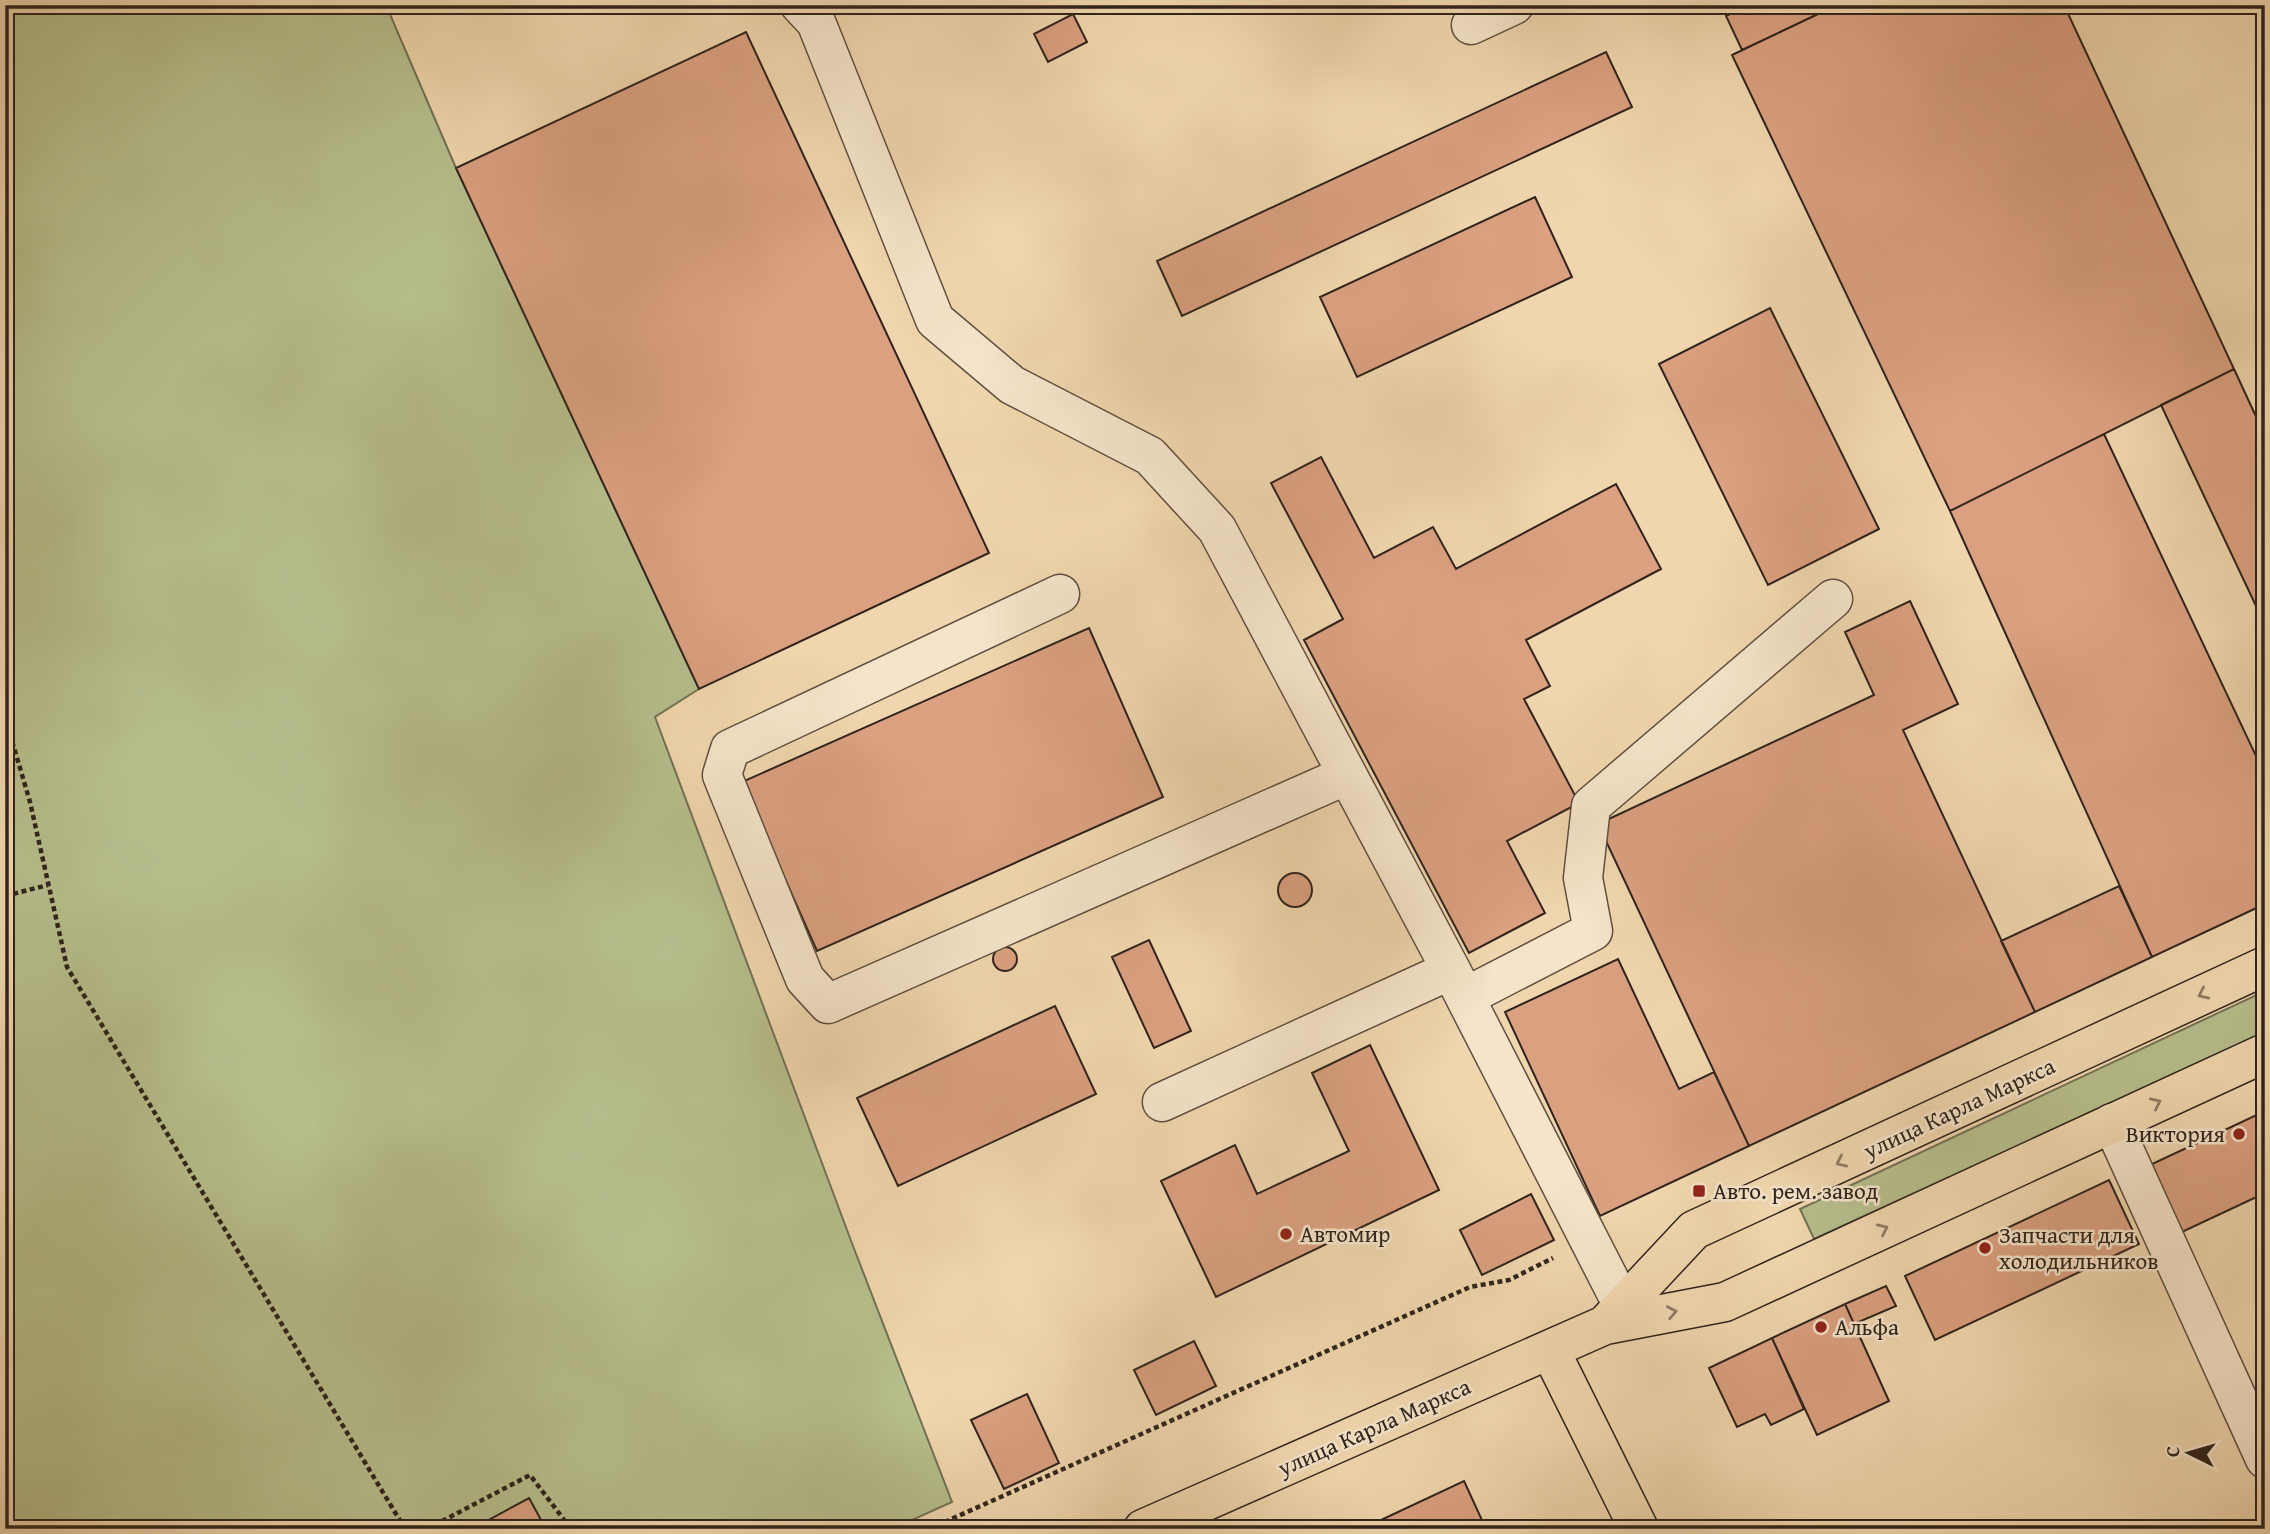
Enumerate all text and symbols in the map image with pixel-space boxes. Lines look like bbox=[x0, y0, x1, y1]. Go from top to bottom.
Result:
one-way arrow bbox=[2198, 986, 2210, 1000]
street label: улица Карла Маркса bbox=[1857, 1049, 2060, 1167]
one-way arrow bbox=[2149, 1097, 2161, 1111]
place label: Виктория bbox=[2126, 1117, 2225, 1150]
marker: Виктория bbox=[2231, 1126, 2247, 1142]
one-way arrow bbox=[1836, 1154, 1848, 1168]
place label: Авто. рем. завод bbox=[1713, 1174, 1879, 1207]
marker: Авто. рем. завод bbox=[1691, 1183, 1707, 1199]
place label: Автомир bbox=[1300, 1217, 1391, 1250]
place label: Запчасти для холодильников bbox=[1999, 1218, 2159, 1277]
one-way arrow bbox=[1876, 1223, 1888, 1237]
marker: Автомир bbox=[1278, 1226, 1294, 1242]
marker: Запчасти для холодильников bbox=[1977, 1240, 1993, 1256]
one-way arrow bbox=[1666, 1305, 1678, 1320]
place label: Альфа bbox=[1835, 1310, 1899, 1343]
marker: Альфа bbox=[1813, 1319, 1829, 1335]
street label: улица Карла Маркса bbox=[1271, 1369, 1476, 1484]
north arrow bbox=[2154, 1418, 2224, 1488]
text: С bbox=[2158, 1445, 2187, 1458]

